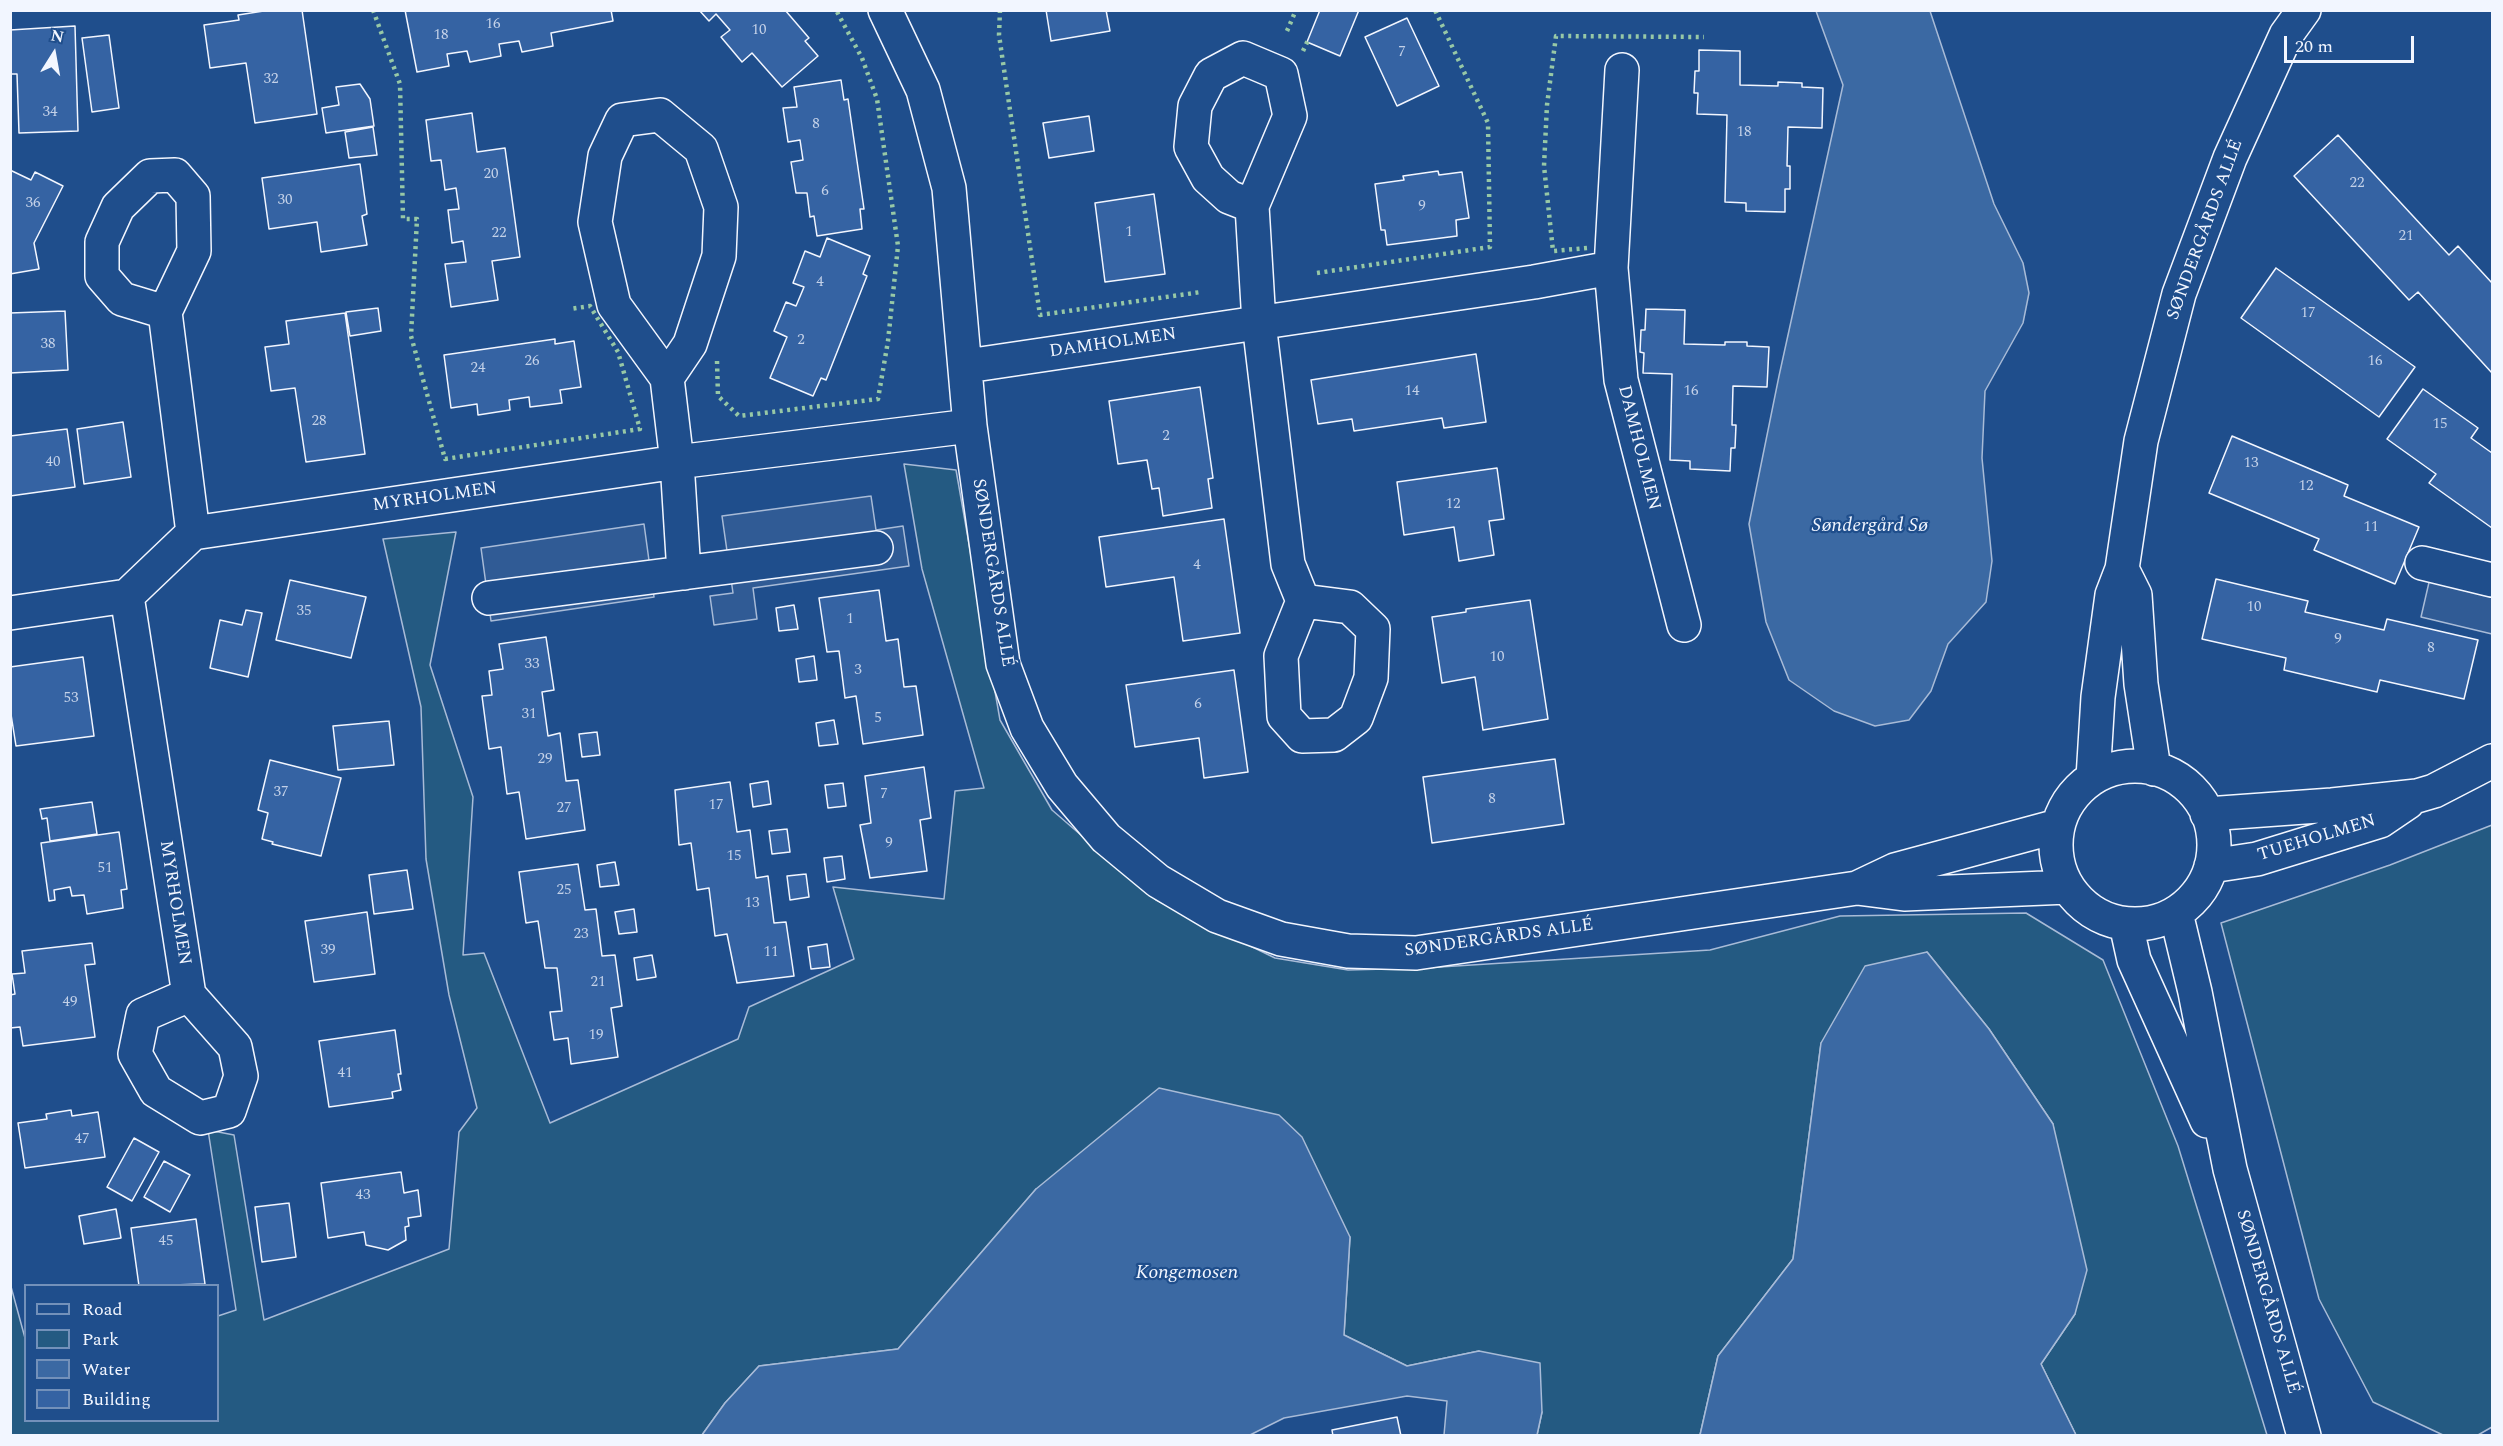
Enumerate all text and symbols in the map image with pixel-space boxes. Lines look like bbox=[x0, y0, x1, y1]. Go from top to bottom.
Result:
house number: 16 bbox=[486, 16, 500, 34]
house number: 10 bbox=[752, 22, 766, 40]
text: N bbox=[49, 23, 66, 49]
north arrow bbox=[24, 24, 84, 84]
scale bar bbox=[2287, 24, 2418, 62]
house number: 18 bbox=[434, 27, 448, 45]
text: 20 m bbox=[2295, 33, 2333, 60]
house number: 7 bbox=[1398, 44, 1406, 62]
house number: 32 bbox=[264, 71, 278, 89]
house number: 34 bbox=[43, 104, 57, 122]
house number: 8 bbox=[812, 116, 820, 134]
house number: 18 bbox=[1737, 124, 1751, 142]
street label: SØNDERGÅRDS ALLÉ bbox=[2163, 137, 2249, 323]
house number: 20 bbox=[484, 166, 498, 184]
house number: 22 bbox=[2350, 175, 2364, 193]
house number: 6 bbox=[821, 183, 829, 201]
house number: 30 bbox=[278, 192, 292, 210]
house number: 36 bbox=[26, 195, 40, 213]
house number: 9 bbox=[1418, 198, 1426, 216]
house number: 1 bbox=[1125, 224, 1133, 242]
house number: 22 bbox=[492, 225, 506, 243]
house number: 21 bbox=[2399, 228, 2413, 246]
house number: 4 bbox=[816, 274, 824, 292]
house number: 17 bbox=[2301, 305, 2315, 323]
street label: DAMHOLMEN bbox=[1048, 324, 1178, 364]
house number: 2 bbox=[797, 332, 805, 350]
house number: 38 bbox=[41, 336, 55, 354]
house number: 26 bbox=[525, 353, 539, 371]
house number: 16 bbox=[2368, 353, 2382, 371]
house number: 24 bbox=[471, 360, 485, 378]
house number: 14 bbox=[1405, 383, 1419, 401]
street label: DAMHOLMEN bbox=[1612, 383, 1664, 513]
house number: 16 bbox=[1684, 383, 1698, 401]
house number: 28 bbox=[312, 413, 326, 431]
house number: 15 bbox=[2433, 416, 2447, 434]
house number: 2 bbox=[1162, 428, 1170, 446]
house number: 40 bbox=[46, 454, 60, 472]
house number: 13 bbox=[2244, 455, 2258, 473]
street label: SØNDERGÅRDS ALLÉ bbox=[966, 477, 1018, 669]
house number: 12 bbox=[2299, 478, 2313, 496]
street label: MYRHOLMEN bbox=[371, 479, 499, 517]
house number: 12 bbox=[1446, 496, 1460, 514]
water label: Søndergård Sø bbox=[1812, 515, 1928, 539]
house number: 11 bbox=[2364, 519, 2378, 537]
house number: 4 bbox=[1193, 557, 1201, 575]
house number: 10 bbox=[2247, 599, 2261, 617]
house number: 35 bbox=[297, 603, 311, 621]
house number: 1 bbox=[846, 611, 854, 629]
house number: 9 bbox=[2334, 631, 2342, 649]
house number: 8 bbox=[2427, 640, 2435, 658]
house number: 10 bbox=[1490, 649, 1504, 667]
house number: 33 bbox=[525, 656, 539, 674]
house number: 3 bbox=[854, 662, 862, 680]
house number: 53 bbox=[64, 690, 78, 708]
house number: 6 bbox=[1194, 696, 1202, 714]
house number: 31 bbox=[522, 706, 536, 724]
house number: 5 bbox=[874, 710, 882, 728]
house number: 29 bbox=[538, 751, 552, 769]
house number: 37 bbox=[274, 784, 288, 802]
house number: 7 bbox=[880, 786, 888, 804]
house number: 8 bbox=[1488, 791, 1496, 809]
house number: 17 bbox=[709, 797, 723, 815]
house number: 27 bbox=[557, 800, 571, 818]
street label: TUEHOLMEN bbox=[2255, 811, 2379, 867]
house number: 9 bbox=[885, 835, 893, 853]
street label: MYRHOLMEN bbox=[153, 839, 195, 967]
house number: 15 bbox=[727, 848, 741, 866]
house number: 51 bbox=[98, 860, 112, 878]
house number: 25 bbox=[557, 882, 571, 900]
house number: 13 bbox=[745, 895, 759, 913]
street label: SØNDERGÅRDS ALLÉ bbox=[1403, 915, 1595, 963]
house number: 23 bbox=[574, 926, 588, 944]
house number: 39 bbox=[321, 942, 335, 960]
house number: 11 bbox=[764, 944, 778, 962]
house number: 21 bbox=[591, 974, 605, 992]
house number: 49 bbox=[63, 994, 77, 1012]
house number: 19 bbox=[589, 1027, 603, 1045]
house number: 41 bbox=[338, 1065, 352, 1083]
house number: 47 bbox=[75, 1131, 89, 1149]
house number: 43 bbox=[356, 1187, 370, 1205]
street label: SØNDERGÅRDS ALLÉ bbox=[2230, 1208, 2304, 1396]
house number: 45 bbox=[159, 1233, 173, 1251]
water label: Kongemosen bbox=[1136, 1262, 1238, 1286]
legend bbox=[24, 1284, 219, 1422]
text: Road bbox=[82, 1296, 123, 1323]
text: Park bbox=[82, 1326, 119, 1353]
text: Water bbox=[82, 1356, 130, 1383]
text: Building bbox=[82, 1386, 151, 1413]

